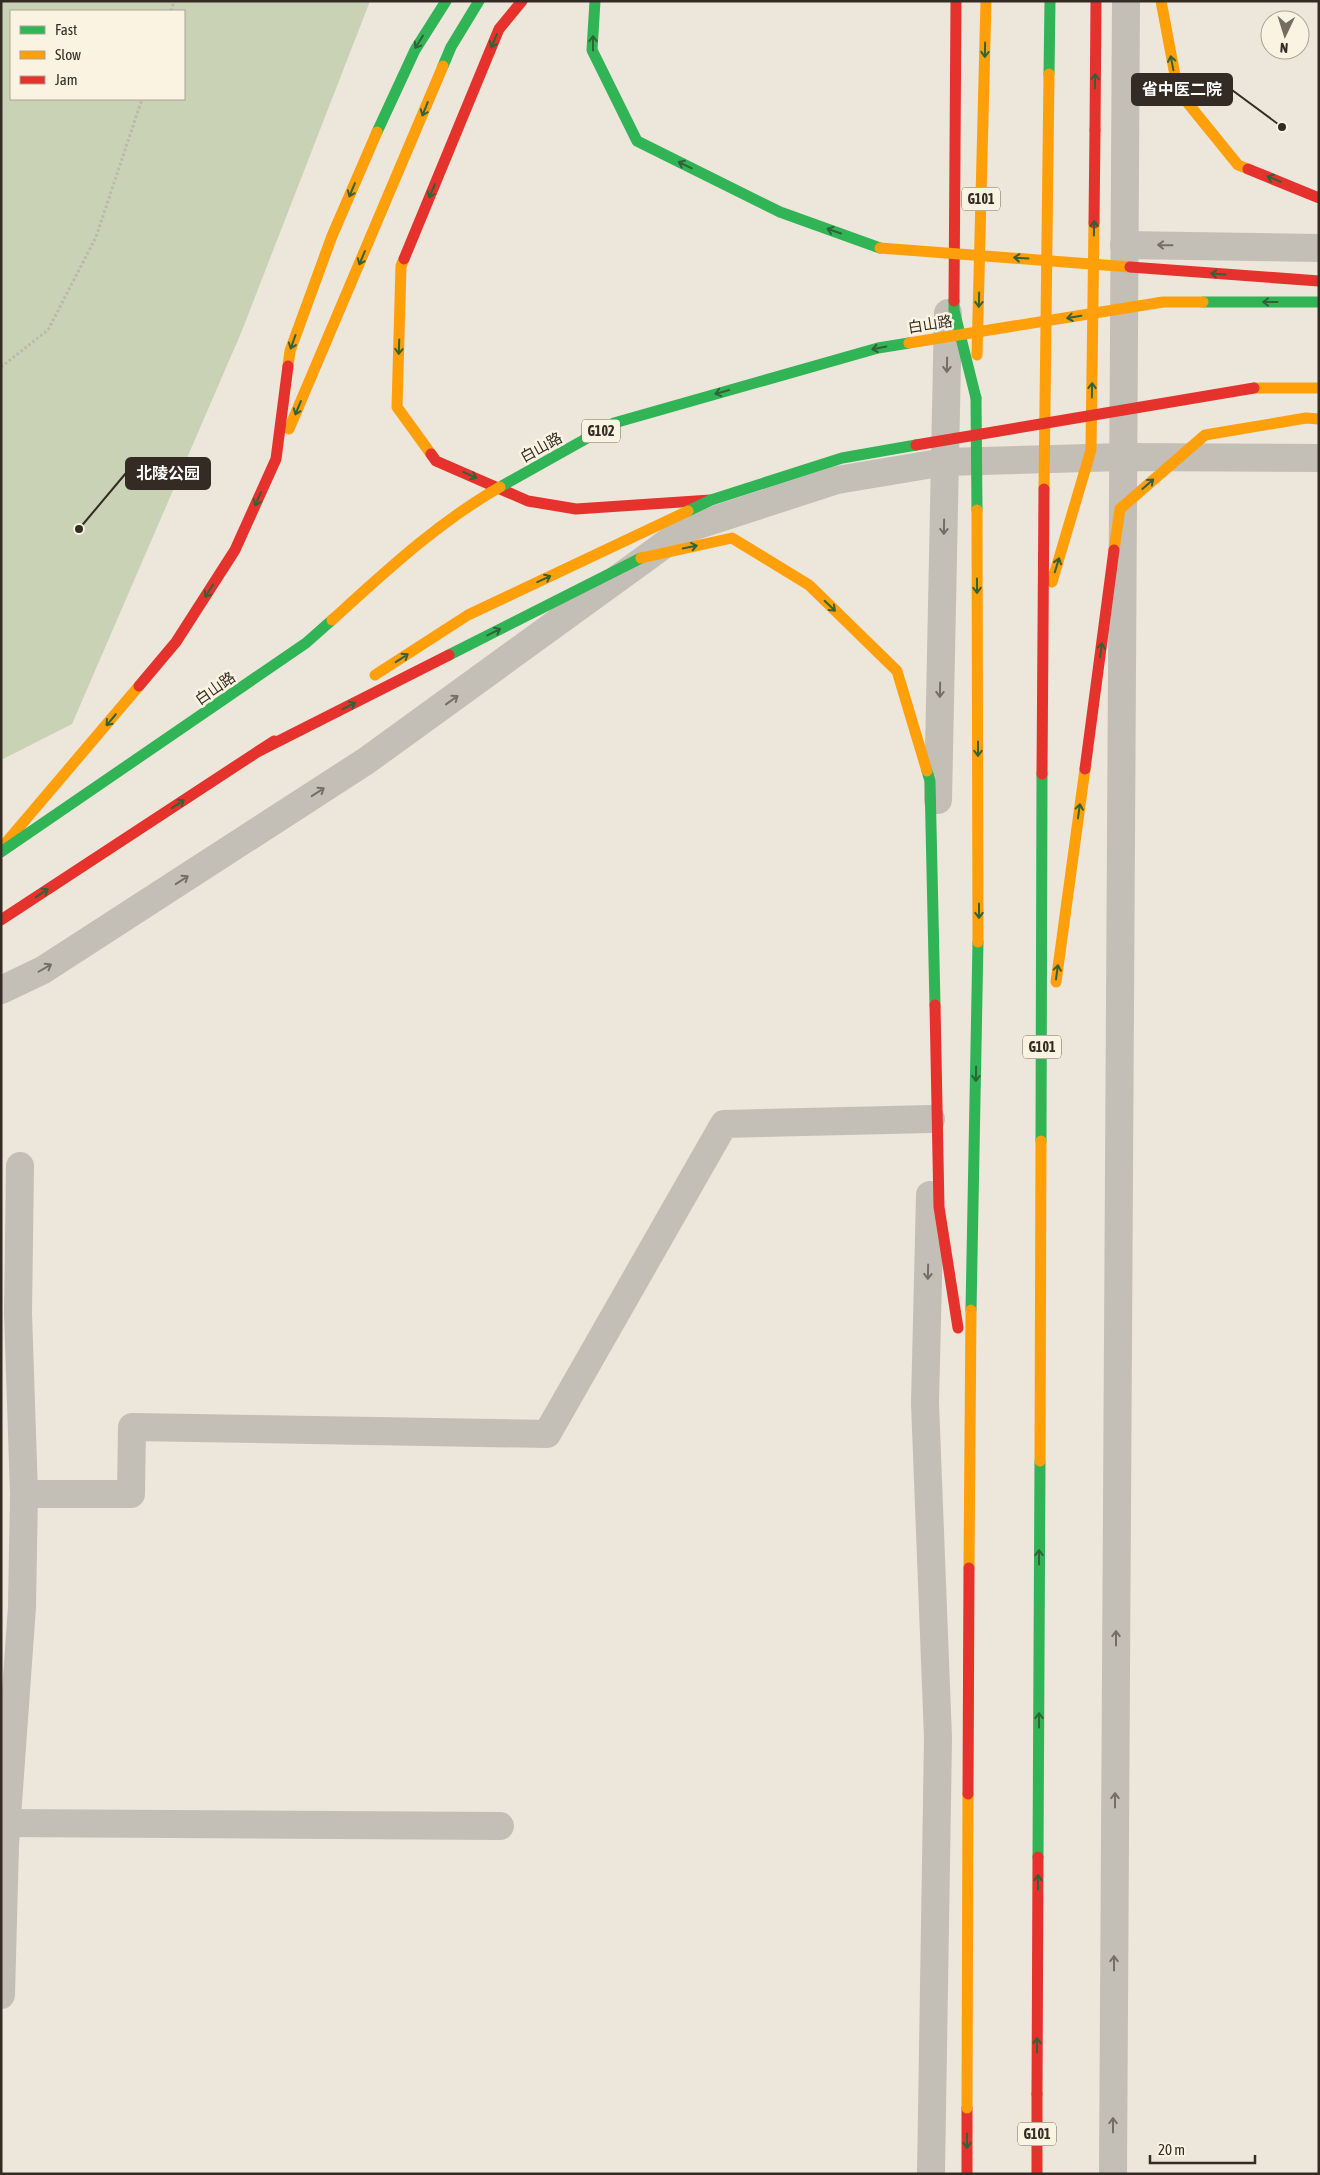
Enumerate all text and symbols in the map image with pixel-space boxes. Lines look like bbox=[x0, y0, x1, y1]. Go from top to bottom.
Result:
legend bbox=[10, 10, 185, 100]
north arrow bbox=[1260, 10, 1310, 60]
text: Fast bbox=[55, 21, 77, 38]
one-way arrow bbox=[489, 33, 499, 48]
one-way arrow bbox=[414, 35, 424, 49]
one-way arrow bbox=[588, 36, 598, 52]
text: N bbox=[1279, 40, 1289, 56]
one-way arrow bbox=[980, 42, 990, 58]
text: Slow bbox=[55, 46, 81, 63]
one-way arrow bbox=[1167, 55, 1177, 71]
text: Jam bbox=[55, 71, 78, 88]
one-way arrow bbox=[1090, 73, 1100, 90]
callout: 省中医二院 bbox=[1132, 74, 1232, 105]
text: 省中医二院 bbox=[1142, 80, 1222, 98]
one-way arrow bbox=[420, 101, 430, 116]
one-way arrow bbox=[678, 160, 693, 170]
one-way arrow bbox=[1267, 174, 1282, 184]
one-way arrow bbox=[347, 182, 356, 197]
one-way arrow bbox=[427, 183, 437, 198]
road number: G101 bbox=[962, 188, 1000, 210]
one-way arrow bbox=[1089, 220, 1098, 236]
one-way arrow bbox=[826, 226, 842, 236]
one-way arrow bbox=[1157, 241, 1173, 250]
one-way arrow bbox=[357, 250, 367, 265]
one-way arrow bbox=[1013, 254, 1029, 263]
one-way arrow bbox=[1210, 269, 1226, 278]
one-way arrow bbox=[974, 292, 983, 308]
one-way arrow bbox=[1262, 297, 1278, 307]
street label: 白山路 bbox=[906, 312, 954, 336]
one-way arrow bbox=[1066, 312, 1082, 322]
one-way arrow bbox=[288, 333, 297, 349]
one-way arrow bbox=[394, 339, 404, 355]
one-way arrow bbox=[871, 344, 887, 353]
one-way arrow bbox=[942, 356, 952, 373]
one-way arrow bbox=[1087, 383, 1097, 399]
one-way arrow bbox=[715, 388, 731, 398]
one-way arrow bbox=[293, 400, 303, 415]
road number: G102 bbox=[582, 420, 620, 442]
street label: 白山路 bbox=[517, 429, 565, 465]
callout: 北陵公园 bbox=[126, 458, 210, 489]
text: 北陵公园 bbox=[136, 464, 200, 482]
one-way arrow bbox=[462, 471, 477, 481]
one-way arrow bbox=[1142, 479, 1155, 490]
one-way arrow bbox=[253, 491, 263, 506]
one-way arrow bbox=[939, 519, 948, 535]
one-way arrow bbox=[681, 542, 697, 551]
one-way arrow bbox=[1052, 558, 1062, 574]
one-way arrow bbox=[536, 574, 551, 583]
one-way arrow bbox=[972, 578, 982, 594]
one-way arrow bbox=[204, 583, 214, 597]
one-way arrow bbox=[823, 600, 836, 612]
one-way arrow bbox=[486, 627, 501, 636]
one-way arrow bbox=[1096, 642, 1106, 658]
one-way arrow bbox=[395, 653, 409, 663]
street label: 白山路 bbox=[192, 668, 238, 708]
one-way arrow bbox=[935, 682, 945, 698]
one-way arrow bbox=[444, 694, 458, 705]
one-way arrow bbox=[341, 701, 356, 710]
one-way arrow bbox=[105, 713, 116, 726]
one-way arrow bbox=[973, 740, 983, 757]
one-way arrow bbox=[311, 787, 325, 797]
one-way arrow bbox=[171, 799, 185, 809]
one-way arrow bbox=[1074, 803, 1084, 819]
one-way arrow bbox=[174, 875, 188, 885]
one-way arrow bbox=[35, 888, 49, 898]
one-way arrow bbox=[974, 903, 984, 919]
one-way arrow bbox=[37, 963, 52, 973]
one-way arrow bbox=[1053, 964, 1063, 980]
road number: G101 bbox=[1023, 1036, 1061, 1058]
one-way arrow bbox=[971, 1066, 981, 1082]
one-way arrow bbox=[923, 1264, 933, 1280]
one-way arrow bbox=[1034, 1550, 1044, 1566]
one-way arrow bbox=[1111, 1630, 1121, 1646]
one-way arrow bbox=[1034, 1712, 1044, 1728]
one-way arrow bbox=[1110, 1792, 1120, 1808]
one-way arrow bbox=[1033, 1875, 1043, 1891]
one-way arrow bbox=[1109, 1955, 1119, 1971]
one-way arrow bbox=[1032, 2037, 1042, 2054]
one-way arrow bbox=[1109, 2117, 1118, 2133]
road number: G101 bbox=[1018, 2122, 1056, 2146]
one-way arrow bbox=[962, 2132, 972, 2149]
scale bar bbox=[1150, 2132, 1255, 2164]
text: 20 m bbox=[1158, 2141, 1185, 2158]

